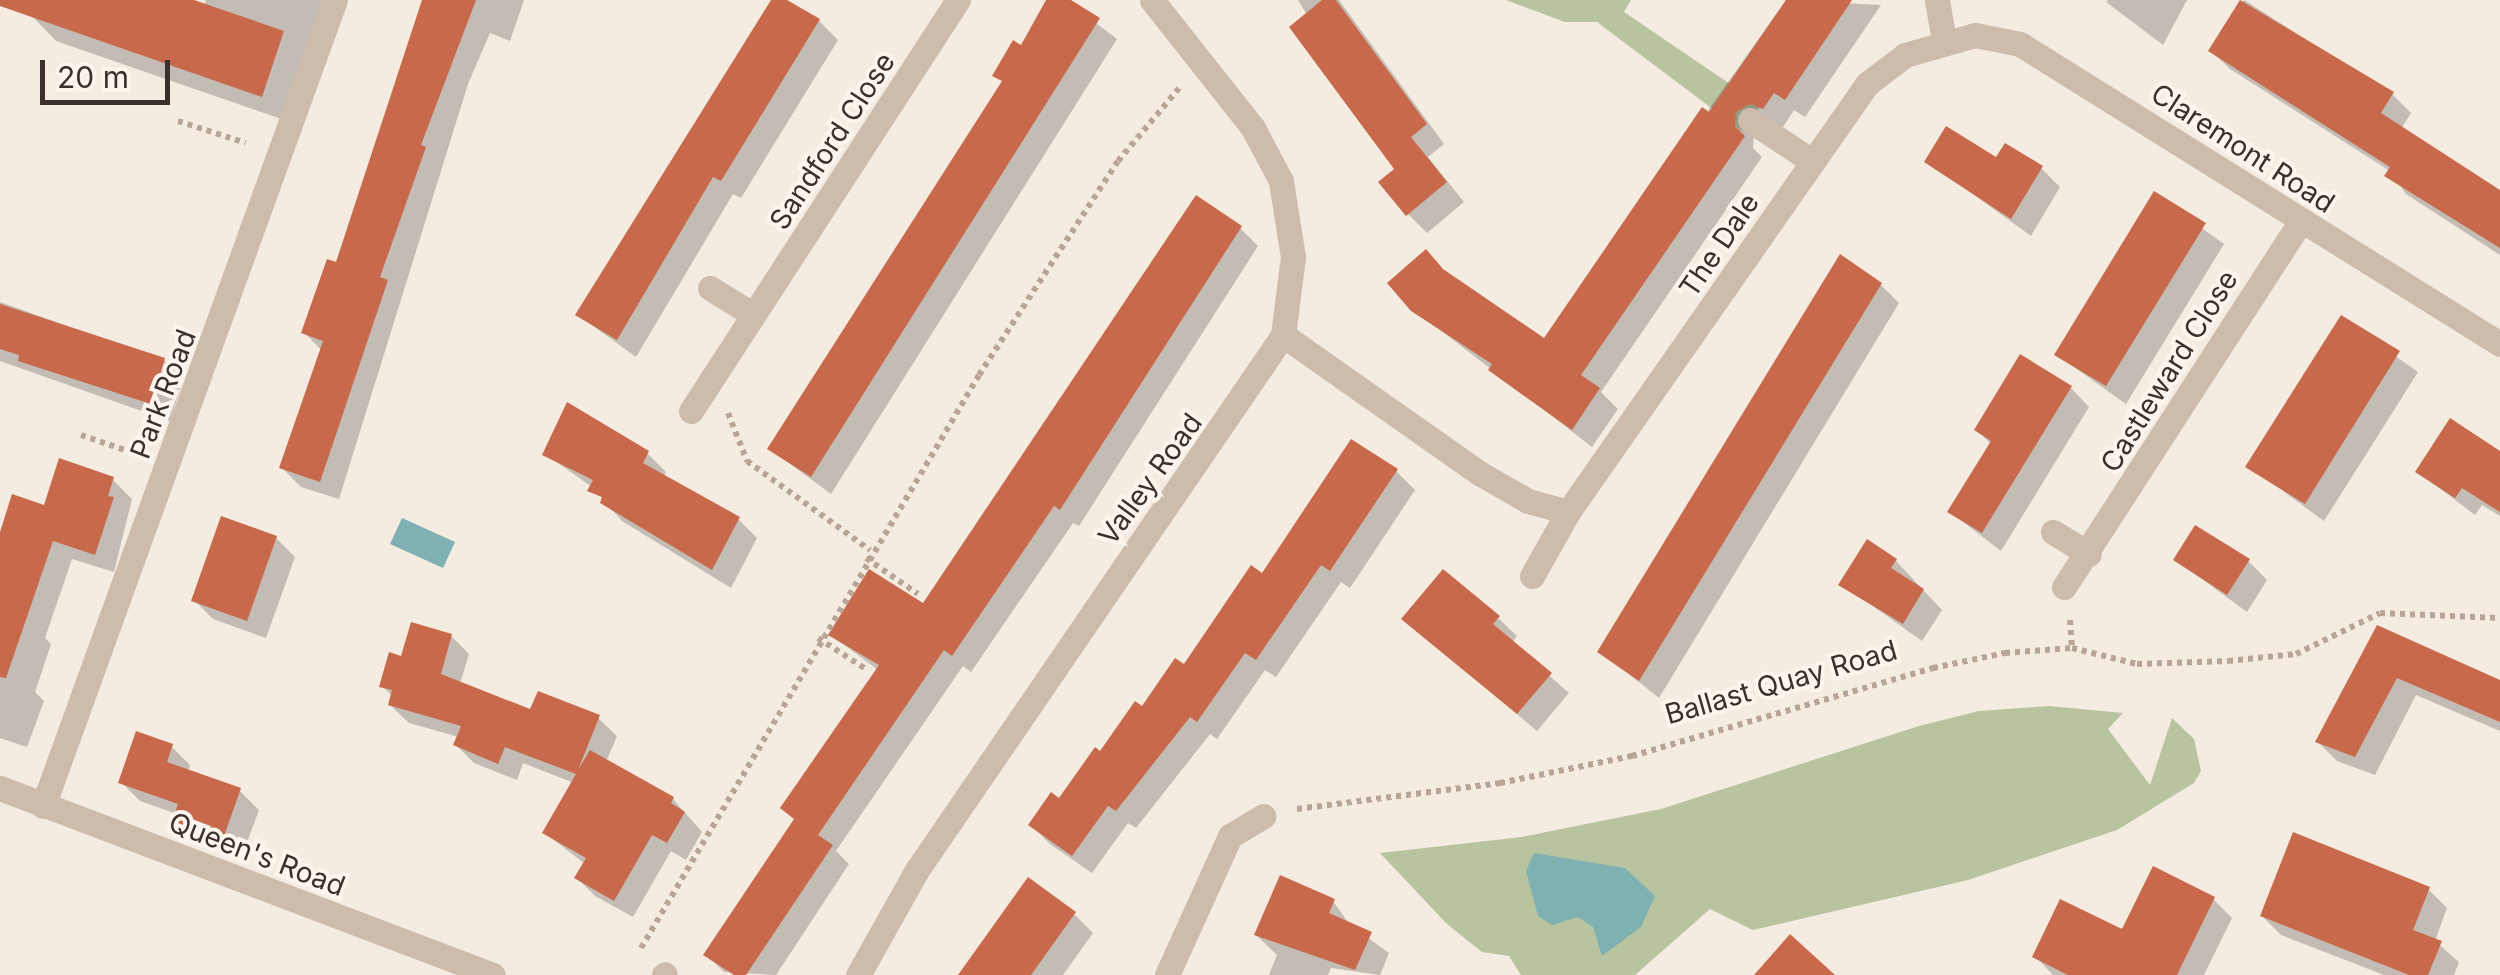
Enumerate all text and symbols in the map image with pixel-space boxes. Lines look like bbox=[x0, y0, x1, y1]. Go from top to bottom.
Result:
scale bar bbox=[45, 40, 175, 102]
street label: Sandford Close bbox=[762, 46, 902, 236]
text: 20 m bbox=[57, 59, 129, 95]
street label: Claremont Road bbox=[2145, 76, 2341, 220]
street label: The Dale bbox=[1672, 187, 1766, 303]
street label: Castleward Close bbox=[2093, 264, 2245, 478]
street label: Park Road bbox=[123, 325, 203, 463]
street label: Valley Road bbox=[1091, 407, 1209, 551]
street label: Ballast Quay Road bbox=[1661, 633, 1901, 731]
street label: Queen's Road bbox=[164, 805, 350, 903]

